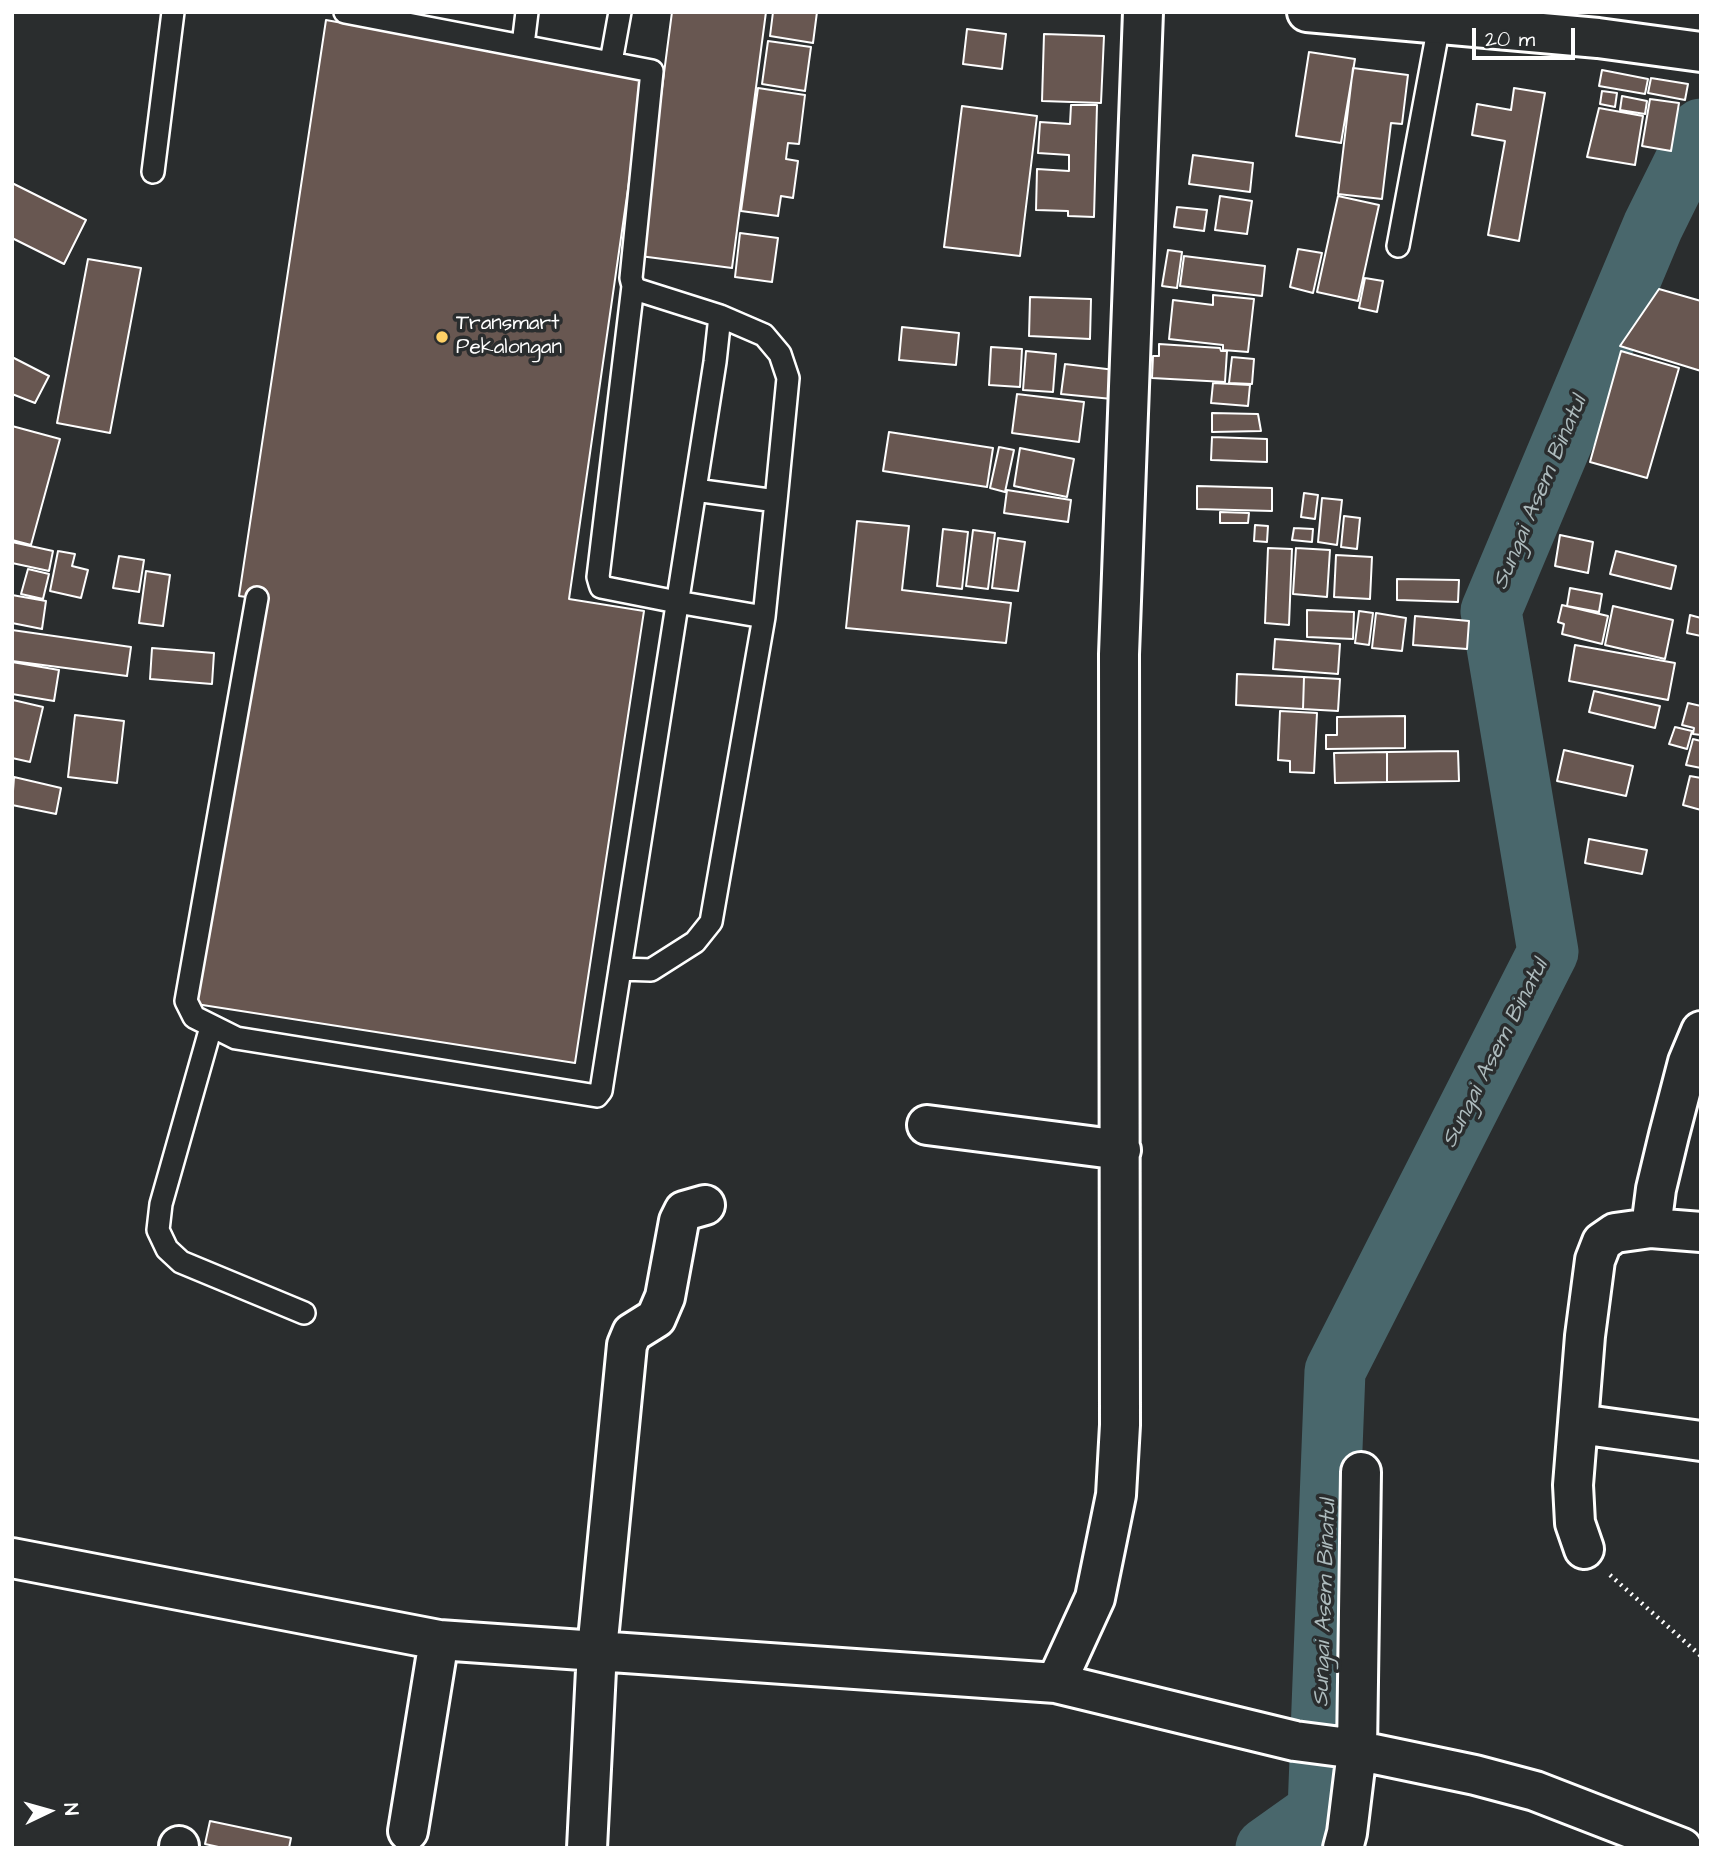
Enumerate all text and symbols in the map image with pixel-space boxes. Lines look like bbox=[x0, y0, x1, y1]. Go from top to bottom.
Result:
scale bar bbox=[1475, 14, 1578, 58]
text: 20 m bbox=[1485, 25, 1535, 54]
place label: Transmart Pekalongan bbox=[456, 312, 562, 362]
marker: Transmart Pekalongan bbox=[434, 329, 450, 345]
water label: Sungai Asem Binatul bbox=[1488, 392, 1594, 594]
water label: Sungai Asem Binatul bbox=[1437, 955, 1555, 1153]
water label: Sungai Asem Binatul bbox=[1309, 1499, 1343, 1707]
north arrow bbox=[14, 1776, 84, 1846]
text: N bbox=[56, 1802, 84, 1816]

